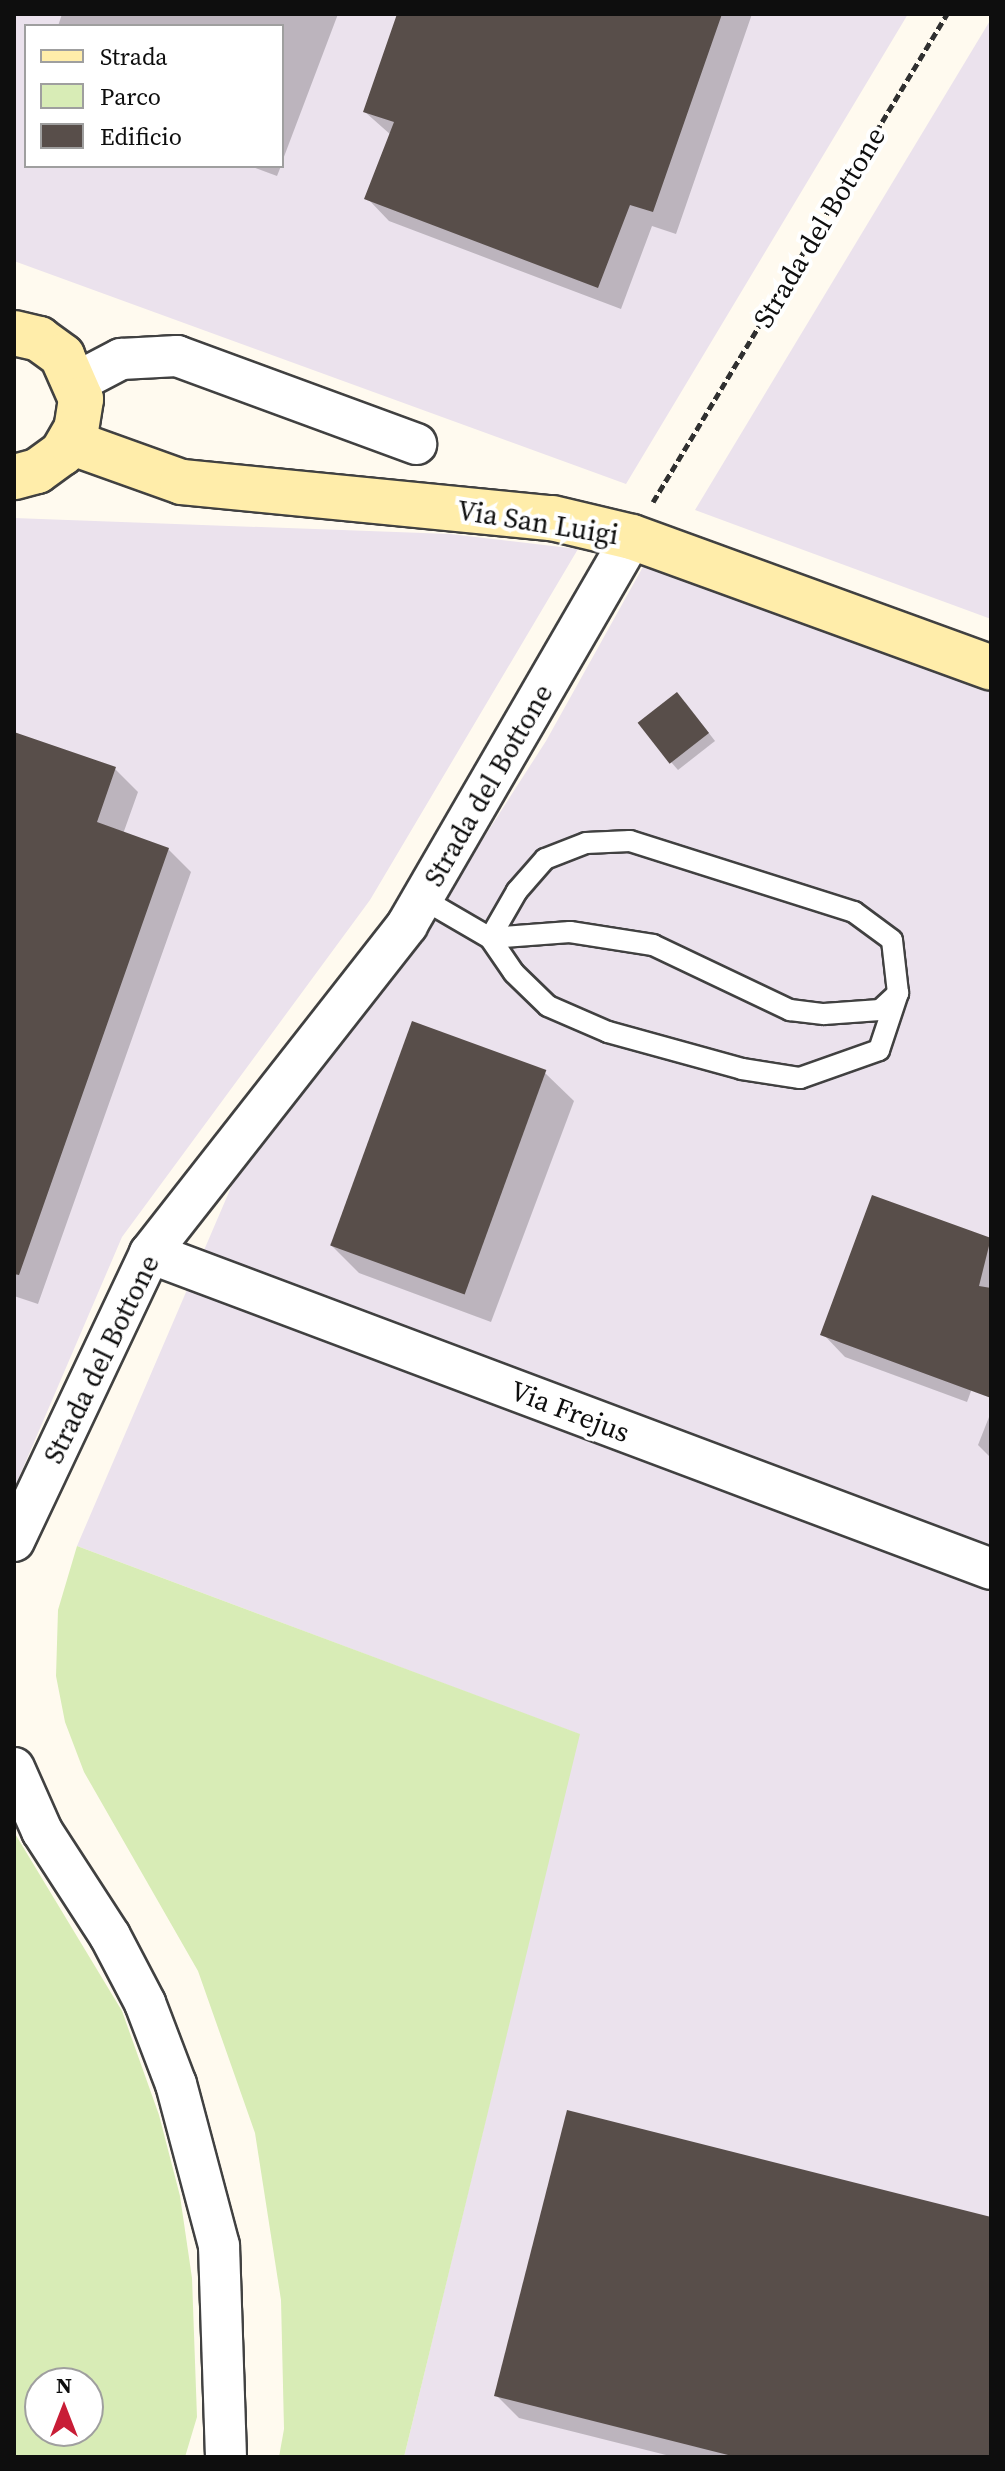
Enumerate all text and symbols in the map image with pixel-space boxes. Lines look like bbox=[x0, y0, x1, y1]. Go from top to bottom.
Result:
legend bbox=[24, 24, 284, 168]
text: Strada bbox=[100, 40, 168, 73]
text: Parco bbox=[100, 80, 161, 113]
text: Edificio bbox=[100, 120, 182, 153]
street label: Strada del Bottone bbox=[746, 121, 892, 333]
street label: Via San Luigi bbox=[455, 493, 621, 551]
street label: Strada del Bottone bbox=[416, 678, 560, 892]
street label: Strada del Bottone bbox=[36, 1249, 166, 1469]
street label: Via Frejus bbox=[506, 1373, 634, 1449]
north arrow bbox=[24, 2367, 104, 2447]
text: N bbox=[56, 2370, 72, 2400]

